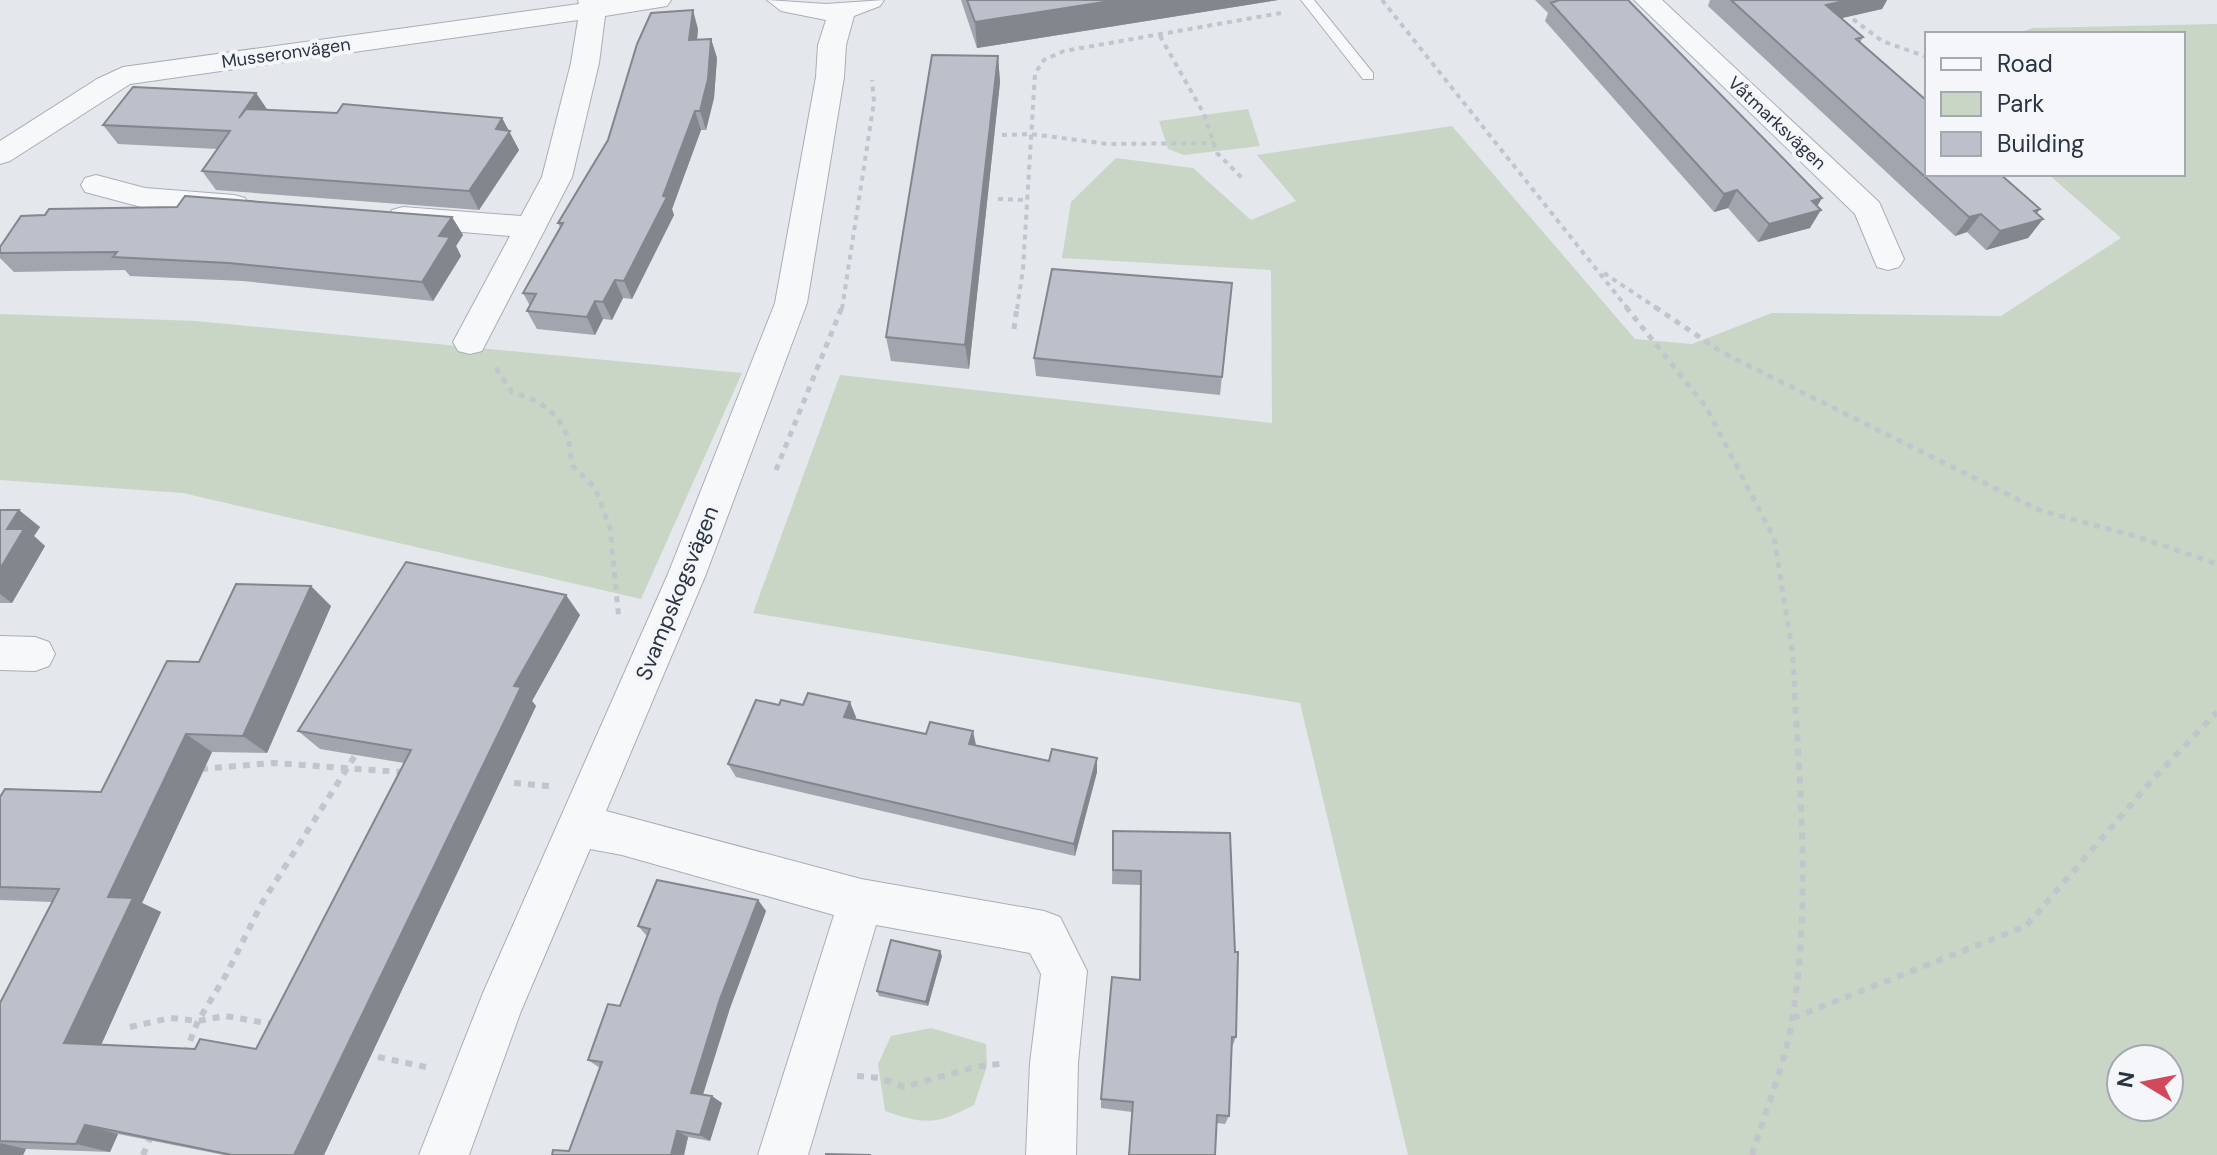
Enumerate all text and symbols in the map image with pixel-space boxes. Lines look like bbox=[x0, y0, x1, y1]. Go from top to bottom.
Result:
street label: Musseronvägen bbox=[220, 32, 352, 74]
legend bbox=[1925, 32, 2185, 176]
text: Road bbox=[1997, 48, 2053, 79]
street label: Våtmarksvägen bbox=[1723, 71, 1831, 175]
text: Park bbox=[1997, 88, 2044, 119]
text: Building bbox=[1997, 128, 2084, 159]
street label: Svampskogsvägen bbox=[629, 501, 725, 685]
north arrow bbox=[2105, 1043, 2185, 1123]
text: N bbox=[2110, 1069, 2141, 1090]

